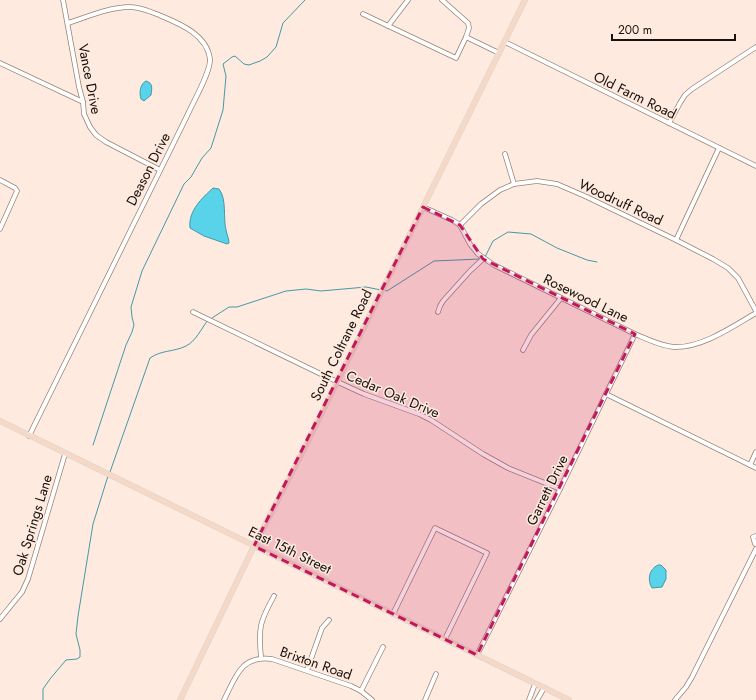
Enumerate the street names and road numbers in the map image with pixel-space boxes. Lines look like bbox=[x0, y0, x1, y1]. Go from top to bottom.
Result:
street label: Vance Drive bbox=[73, 42, 107, 116]
street label: Old Farm Road bbox=[590, 66, 680, 124]
street label: Deason Drive bbox=[121, 129, 175, 209]
street label: Woodruff Road bbox=[576, 174, 666, 230]
street label: Rosewood Lane bbox=[540, 269, 632, 327]
street label: South Coltrane Road bbox=[305, 286, 377, 404]
street label: Cedar Oak Drive bbox=[343, 365, 443, 423]
street label: Garrett Drive bbox=[521, 451, 573, 529]
street label: Oak Springs Lane bbox=[7, 472, 57, 578]
street label: East 15th Street bbox=[245, 521, 335, 579]
street label: Brixton Road bbox=[277, 641, 355, 685]

